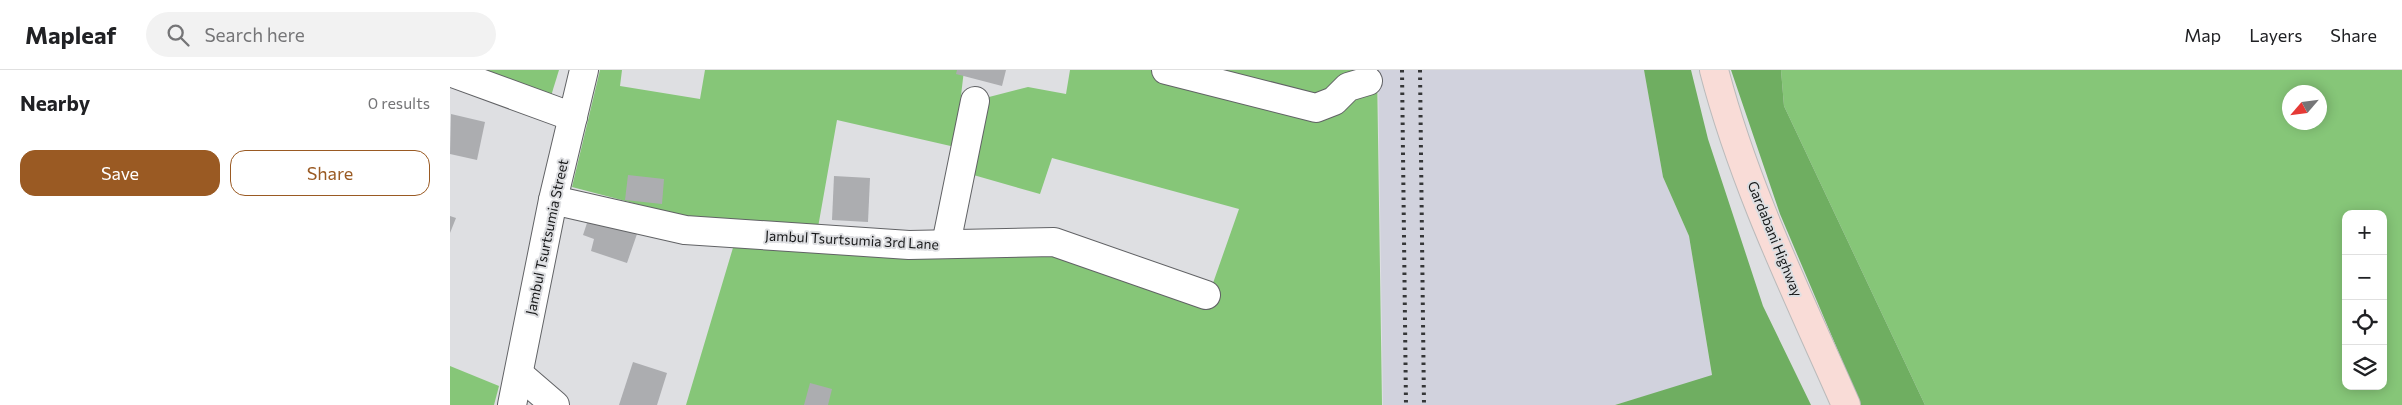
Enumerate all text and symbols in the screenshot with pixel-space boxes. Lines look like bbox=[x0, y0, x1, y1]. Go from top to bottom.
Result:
search box bbox=[146, 12, 496, 57]
text: Mapleaf bbox=[25, 20, 116, 49]
icon: search bbox=[164, 21, 192, 49]
text: Search here bbox=[204, 23, 305, 46]
text: Map bbox=[2184, 24, 2221, 46]
text: Layers bbox=[2249, 24, 2302, 46]
text: Share bbox=[2330, 24, 2377, 46]
north arrow bbox=[2282, 85, 2327, 130]
text: Nearby bbox=[20, 90, 90, 115]
text: 0 results bbox=[368, 93, 430, 112]
button: Save bbox=[20, 150, 220, 196]
button: Share bbox=[230, 150, 430, 196]
street label: Jambul Tsurtsumia Street bbox=[522, 157, 571, 316]
street label: Gardabani Highway bbox=[1744, 178, 1806, 299]
map controls bbox=[2342, 210, 2387, 390]
button: + bbox=[2342, 210, 2387, 255]
street label: Jambul Tsurtsumia 3rd Lane bbox=[765, 226, 939, 253]
button: − bbox=[2342, 255, 2387, 300]
button: locate bbox=[2342, 300, 2387, 345]
button: layers bbox=[2342, 345, 2387, 390]

